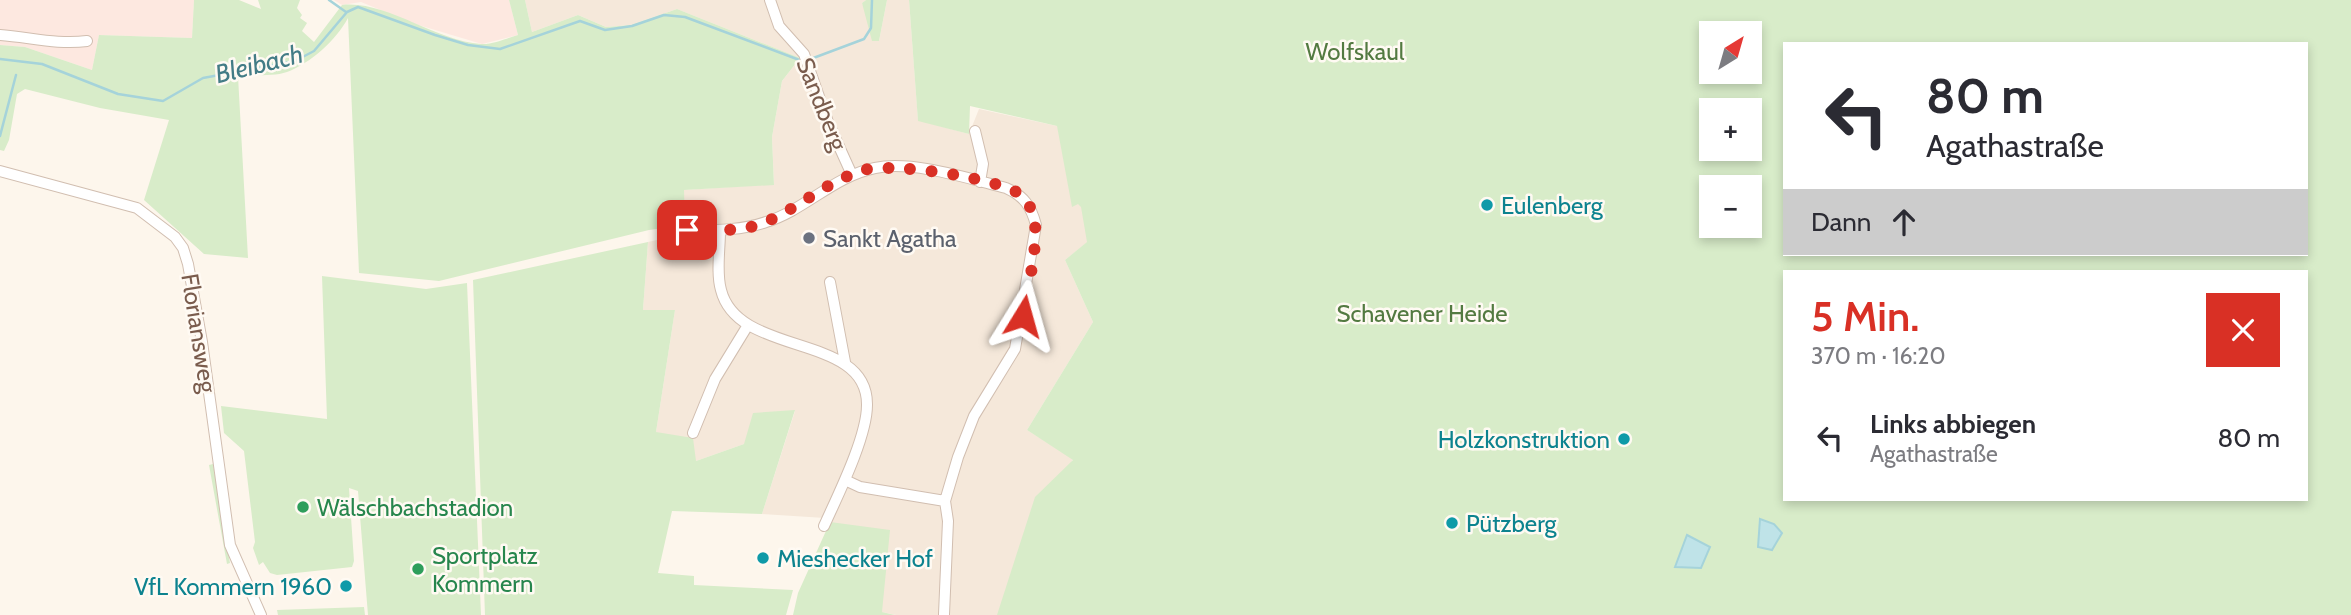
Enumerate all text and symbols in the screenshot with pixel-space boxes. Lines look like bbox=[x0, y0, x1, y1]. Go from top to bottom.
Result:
north arrow bbox=[1699, 21, 1762, 84]
map controls bbox=[1699, 21, 1762, 238]
park label: Wolfskaul bbox=[1306, 37, 1405, 66]
water label: Bleibach bbox=[212, 38, 306, 90]
street label: Sandberg bbox=[790, 53, 854, 155]
text: 80 m bbox=[1926, 66, 2044, 125]
icon: left bbox=[1811, 70, 1902, 161]
button: + bbox=[1699, 98, 1762, 161]
text: Agathastraße bbox=[1926, 126, 2104, 165]
button: − bbox=[1699, 175, 1762, 238]
place label: Eulenberg bbox=[1501, 191, 1604, 220]
marker: Eulenberg bbox=[1479, 197, 1495, 213]
pin bbox=[657, 200, 717, 260]
icon: ahead bbox=[1885, 203, 1923, 241]
text: Dann bbox=[1811, 206, 1871, 238]
icon: arrive bbox=[668, 211, 706, 249]
place label: Sankt Agatha bbox=[823, 224, 957, 253]
marker: Sankt Agatha bbox=[801, 230, 817, 246]
street label: Floriansweg bbox=[175, 271, 223, 396]
position arrow bbox=[986, 279, 1060, 353]
text: 5 Min. bbox=[1811, 290, 1919, 342]
button: close bbox=[2206, 293, 2280, 367]
park label: Schavener Heide bbox=[1336, 299, 1508, 328]
text: 370 m · 16:20 bbox=[1811, 342, 1945, 370]
text: Links abbiegen bbox=[1870, 408, 2036, 440]
icon: left bbox=[1811, 419, 1849, 457]
text: 80 m bbox=[2217, 422, 2280, 454]
place label: Holzkonstruktion bbox=[1438, 425, 1610, 454]
marker: Holzkonstruktion bbox=[1616, 431, 1632, 447]
text: Agathastraße bbox=[1870, 440, 1998, 468]
place label: Wälschbachstadion bbox=[317, 493, 513, 522]
marker: Wälschbachstadion bbox=[295, 499, 311, 515]
place label: Pützberg bbox=[1466, 509, 1558, 538]
marker: Pützberg bbox=[1444, 515, 1460, 531]
place label: Sportplatz Kommern bbox=[432, 541, 538, 598]
place label: Mieshecker Hof bbox=[777, 544, 933, 573]
marker: Mieshecker Hof bbox=[755, 550, 771, 566]
marker: Sportplatz Kommern bbox=[410, 561, 426, 577]
place label: VfL Kommern 1960 bbox=[134, 572, 332, 601]
marker: VfL Kommern 1960 bbox=[338, 578, 354, 594]

